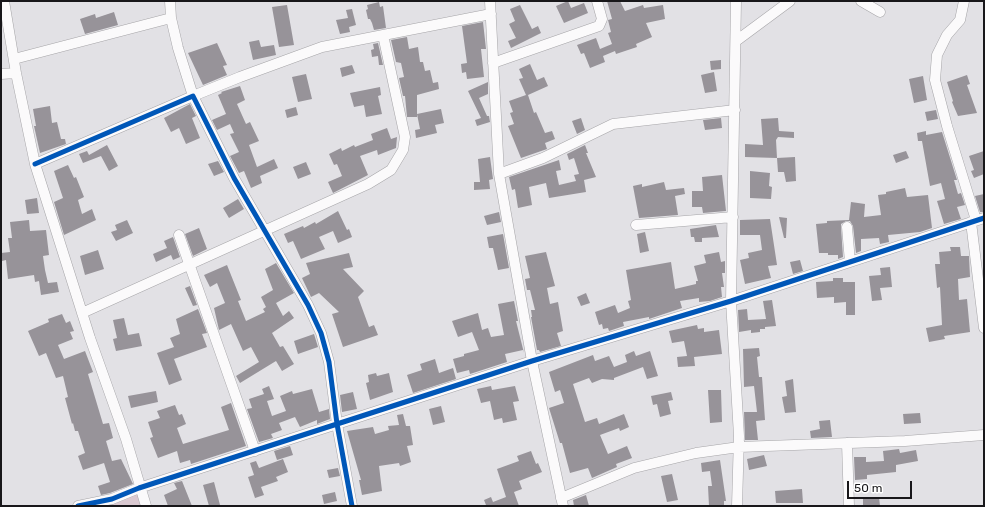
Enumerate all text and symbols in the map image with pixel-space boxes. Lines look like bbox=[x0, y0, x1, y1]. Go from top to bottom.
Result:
scale bar bbox=[849, 473, 914, 499]
text: 50 m bbox=[854, 481, 882, 495]

